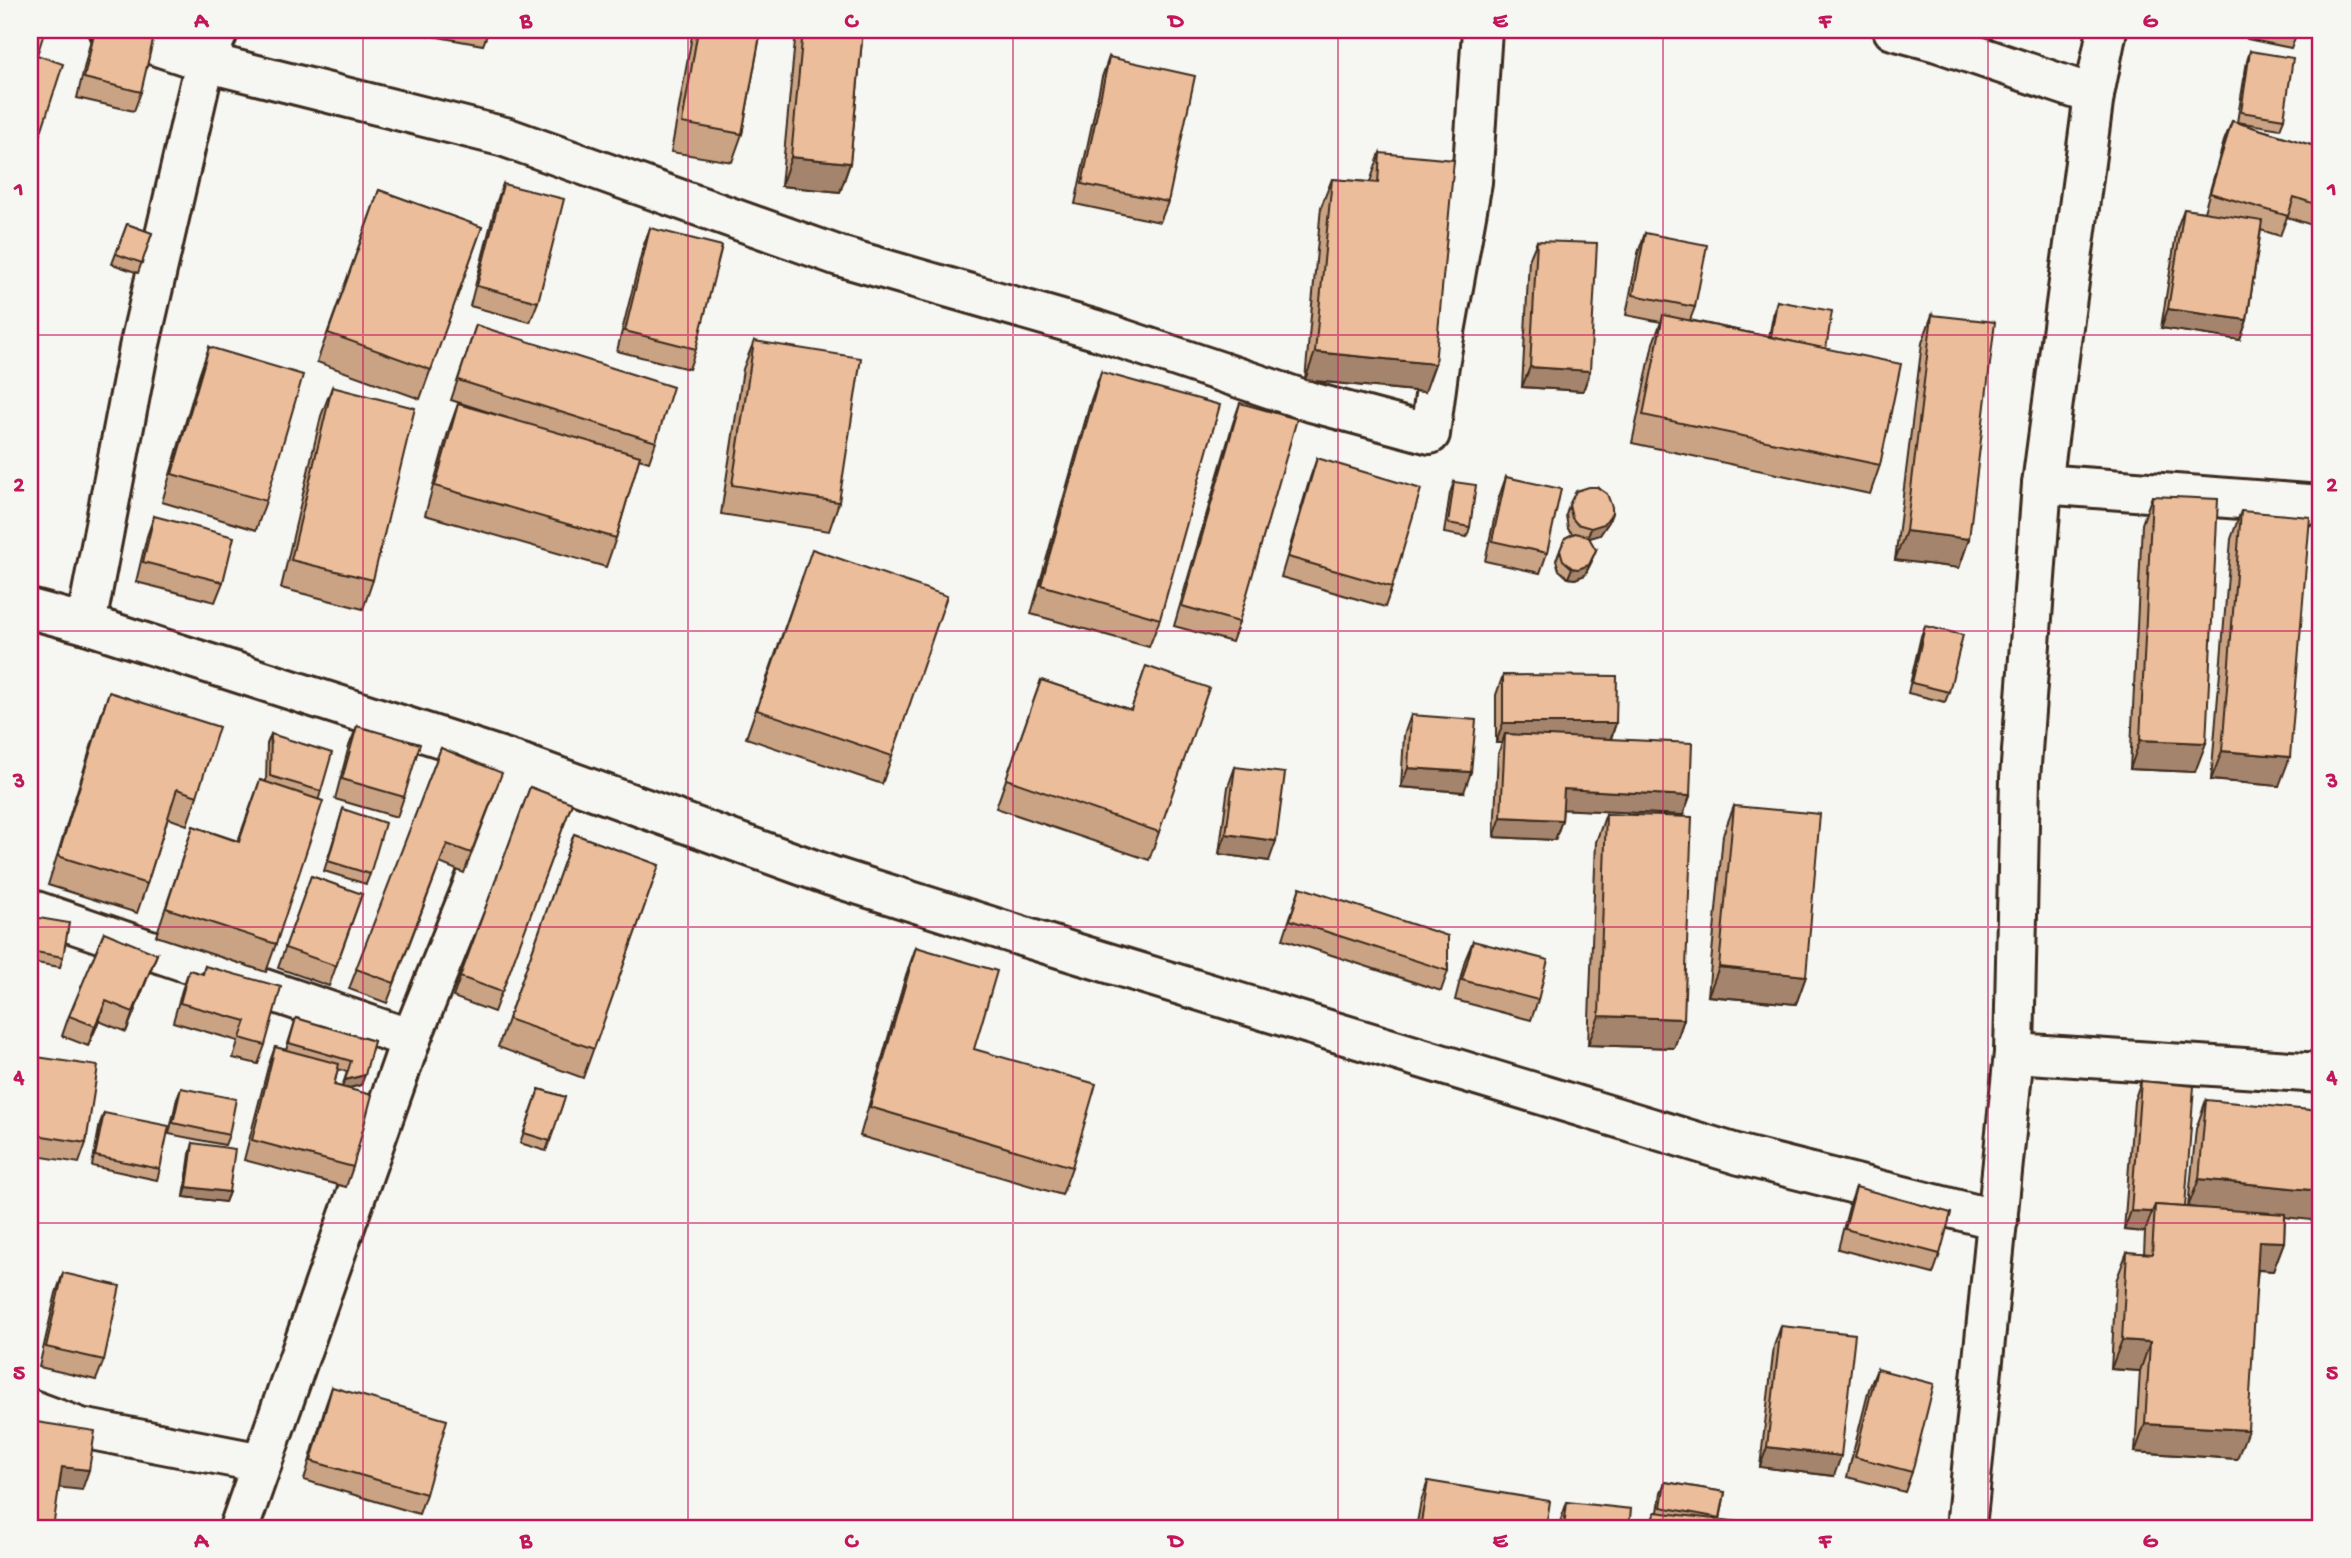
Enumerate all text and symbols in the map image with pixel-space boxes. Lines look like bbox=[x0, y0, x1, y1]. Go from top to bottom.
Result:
text: A bbox=[193, 9, 209, 36]
text: B bbox=[519, 9, 533, 36]
text: C bbox=[845, 9, 860, 36]
text: D bbox=[1167, 9, 1185, 36]
text: E bbox=[1493, 9, 1509, 36]
text: F bbox=[1818, 9, 1833, 36]
text: G bbox=[2143, 9, 2159, 36]
text: 1 bbox=[13, 177, 24, 204]
text: 1 bbox=[2326, 177, 2337, 204]
text: 2 bbox=[13, 473, 25, 500]
text: 2 bbox=[2326, 473, 2338, 500]
text: 3 bbox=[12, 769, 25, 796]
text: 3 bbox=[2325, 769, 2338, 796]
text: 4 bbox=[13, 1065, 25, 1092]
text: 4 bbox=[2326, 1065, 2338, 1092]
text: 5 bbox=[13, 1361, 25, 1388]
text: 5 bbox=[2326, 1361, 2338, 1388]
text: A bbox=[193, 1529, 209, 1556]
text: B bbox=[519, 1529, 533, 1556]
text: C bbox=[845, 1529, 860, 1556]
text: D bbox=[1167, 1529, 1185, 1556]
text: E bbox=[1493, 1529, 1509, 1556]
text: F bbox=[1818, 1529, 1833, 1556]
text: G bbox=[2143, 1529, 2159, 1556]

